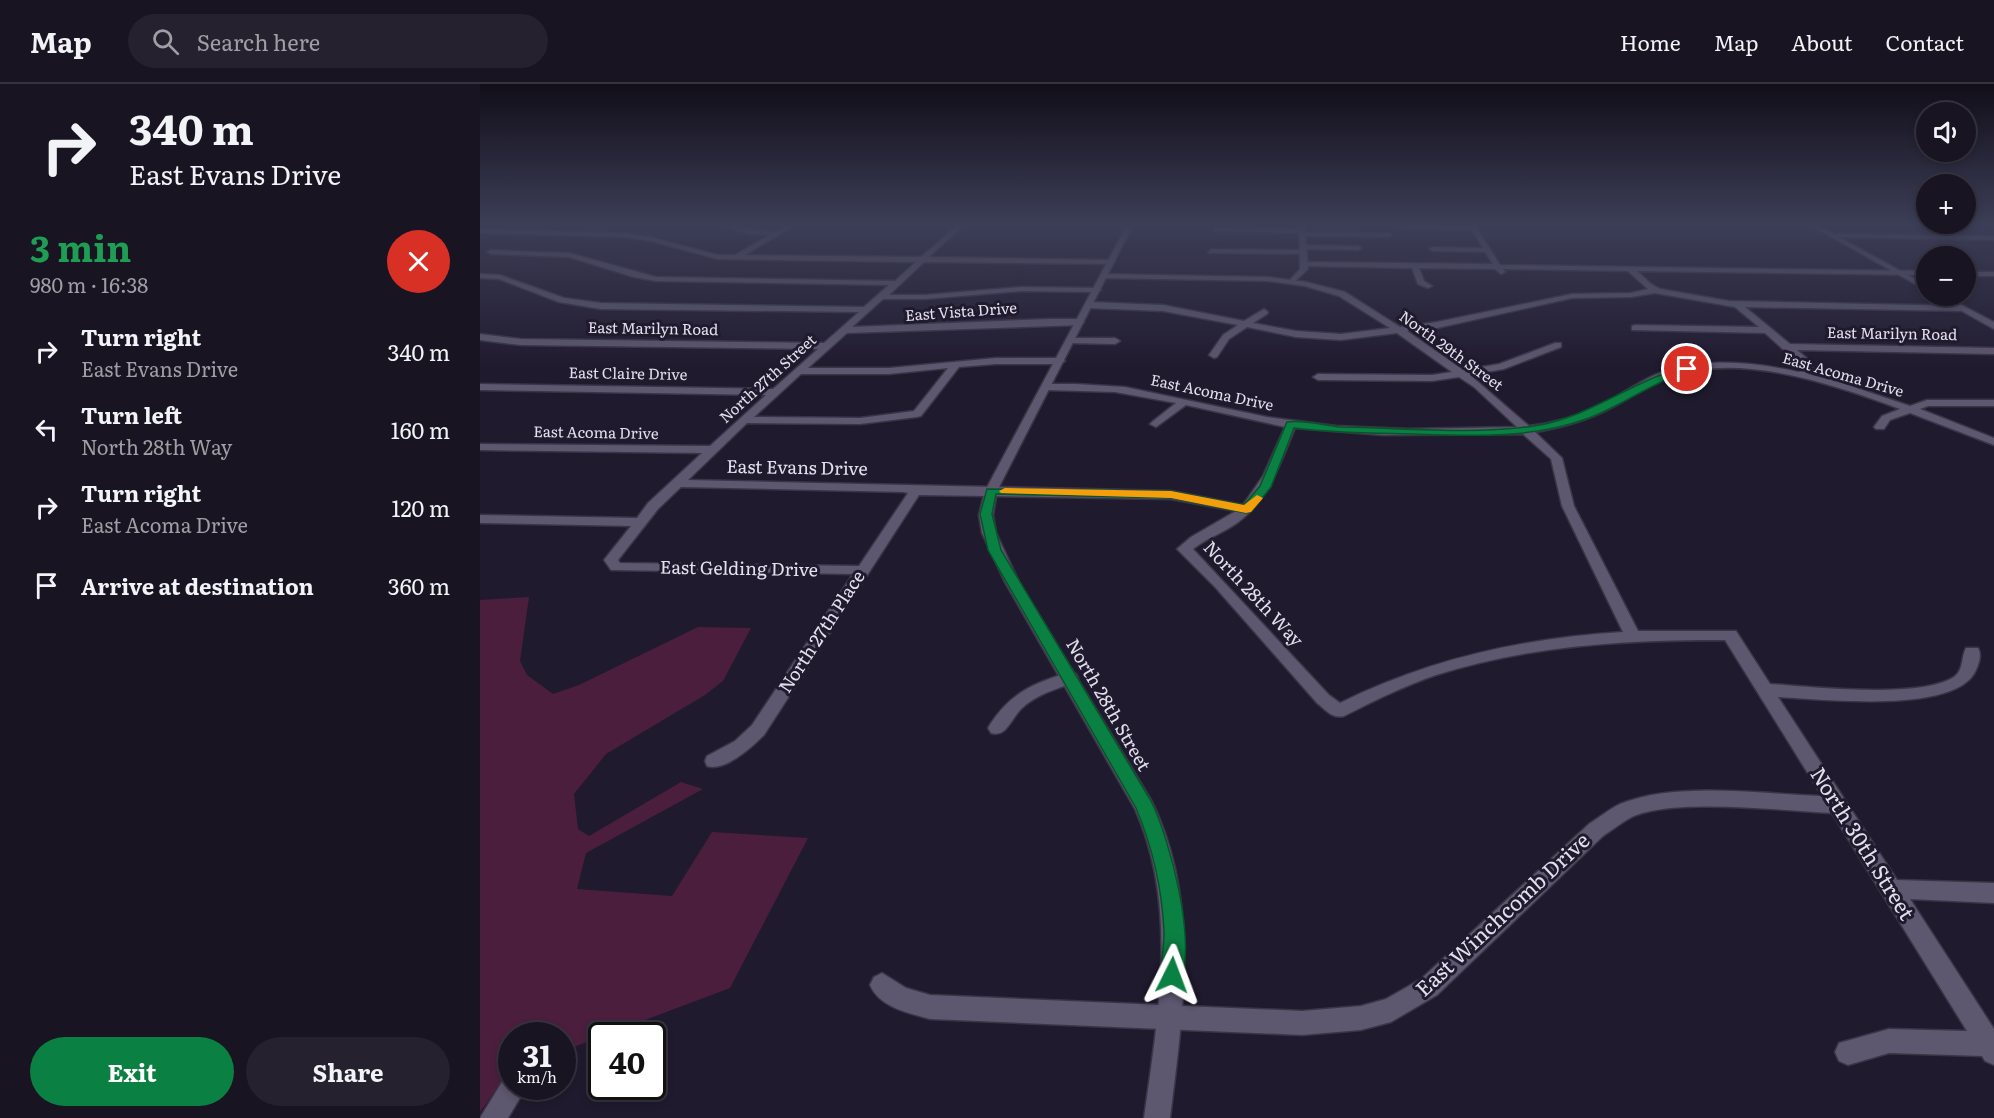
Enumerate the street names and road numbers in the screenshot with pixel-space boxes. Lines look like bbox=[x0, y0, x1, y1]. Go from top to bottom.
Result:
street label: East Vista Drive bbox=[904, 295, 1018, 326]
street label: North 29th Street bbox=[1395, 304, 1509, 395]
street label: East Marilyn Road bbox=[588, 315, 718, 340]
street label: East Marilyn Road bbox=[1827, 320, 1957, 345]
street label: North 27th Street bbox=[713, 328, 821, 428]
street label: East Acoma Drive bbox=[1780, 345, 1907, 402]
street label: East Claire Drive bbox=[568, 360, 688, 385]
street label: East Acoma Drive bbox=[1149, 367, 1276, 416]
street label: East Acoma Drive bbox=[533, 419, 659, 444]
street label: East Evans Drive bbox=[726, 452, 868, 481]
street label: North 28th Way bbox=[1198, 534, 1311, 652]
street label: East Gelding Drive bbox=[660, 553, 818, 582]
street label: North 27th Place bbox=[771, 565, 871, 698]
street label: North 28th Street bbox=[1060, 633, 1159, 776]
street label: North 30th Street bbox=[1805, 760, 1924, 926]
street label: East Winchcomb Drive bbox=[1407, 824, 1595, 1002]

